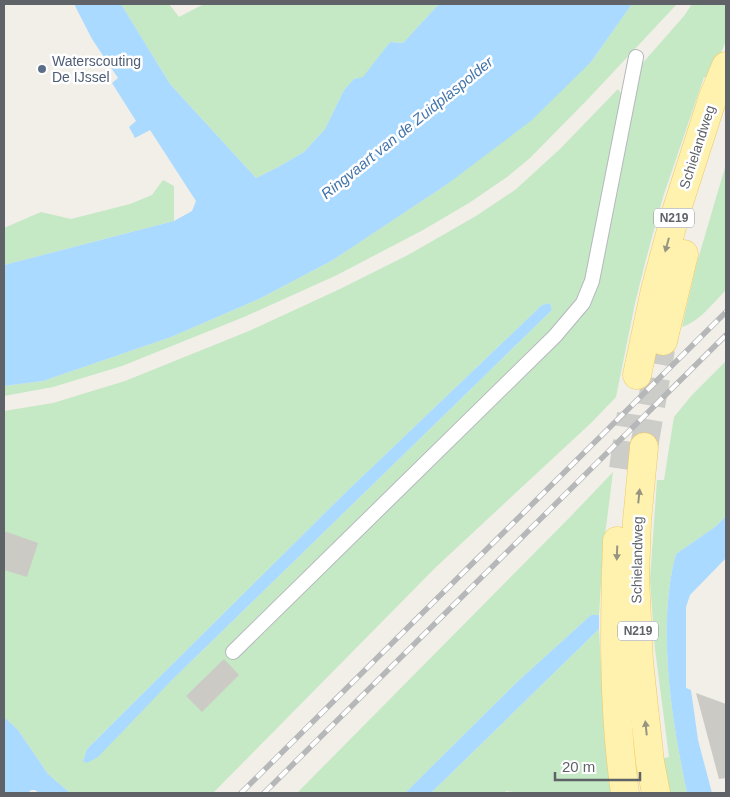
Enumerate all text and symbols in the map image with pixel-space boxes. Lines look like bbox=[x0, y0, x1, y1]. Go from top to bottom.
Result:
water label: Ringvaart van de Zuidplaspolder bbox=[317, 52, 497, 202]
place label: Waterscouting De IJssel bbox=[52, 53, 141, 85]
marker: Waterscouting De IJssel bbox=[36, 63, 48, 75]
street label: Schielandweg bbox=[676, 103, 718, 191]
road number: N219 bbox=[654, 208, 694, 228]
one-way arrow bbox=[663, 237, 671, 253]
one-way arrow bbox=[635, 488, 643, 504]
street label: Schielandweg bbox=[628, 516, 646, 604]
one-way arrow bbox=[613, 545, 621, 561]
road number: N219 bbox=[618, 622, 658, 640]
one-way arrow bbox=[642, 720, 650, 736]
scale bar bbox=[555, 750, 640, 782]
text: 20 m bbox=[562, 758, 595, 775]

